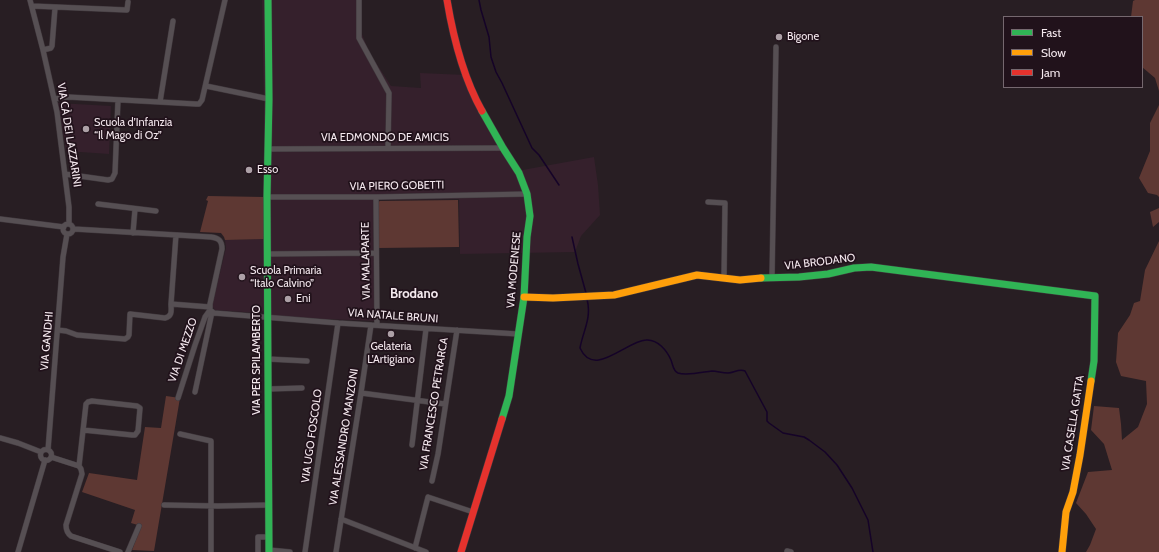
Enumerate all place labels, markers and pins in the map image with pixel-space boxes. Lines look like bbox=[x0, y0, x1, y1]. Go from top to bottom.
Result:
place label: Bigone bbox=[787, 30, 819, 44]
marker: Bigone bbox=[774, 32, 784, 42]
place label: Scuola d’Infanzia “Il Mago di Oz” bbox=[94, 116, 172, 142]
marker: Scuola d’Infanzia “Il Mago di Oz” bbox=[81, 124, 91, 134]
place label: Esso bbox=[257, 163, 278, 177]
marker: Esso bbox=[244, 165, 254, 175]
place label: Scuola Primaria “Italo Calvino” bbox=[250, 264, 322, 290]
marker: Scuola Primaria “Italo Calvino” bbox=[237, 272, 247, 282]
place label: Eni bbox=[296, 292, 310, 306]
marker: Eni bbox=[283, 294, 293, 304]
marker: Gelateria L'Artigiano bbox=[386, 329, 396, 339]
place label: Gelateria L'Artigiano bbox=[367, 340, 415, 366]

